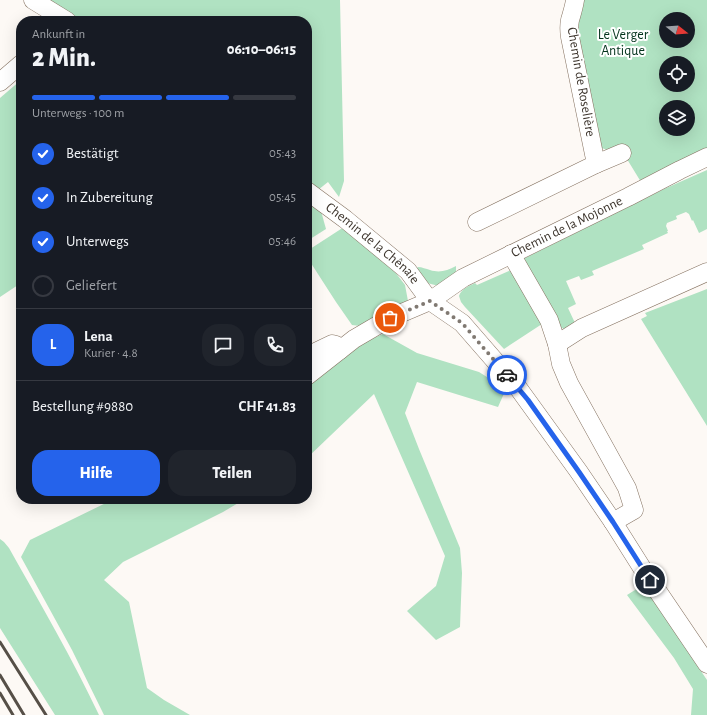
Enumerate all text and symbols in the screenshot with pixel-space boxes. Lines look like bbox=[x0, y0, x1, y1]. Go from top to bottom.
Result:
north arrow bbox=[659, 12, 695, 48]
map controls bbox=[659, 12, 695, 136]
street label: Chemin de Roselière bbox=[564, 26, 598, 138]
text: Ankunft in bbox=[32, 28, 85, 41]
park label: Le Verger Antique bbox=[598, 28, 649, 58]
text: 06:10–06:15 bbox=[227, 42, 296, 57]
text: 2 Min. bbox=[32, 45, 96, 71]
button: locate bbox=[659, 56, 695, 92]
button: layers bbox=[659, 100, 695, 136]
text: Unterwegs · 100 m bbox=[32, 107, 125, 120]
icon: check bbox=[32, 143, 54, 165]
text: Bestätigt bbox=[66, 146, 119, 161]
text: 05:43 bbox=[269, 147, 296, 160]
icon: check bbox=[32, 187, 54, 209]
text: In Zubereitung bbox=[66, 190, 153, 205]
text: 05:45 bbox=[269, 191, 296, 204]
street label: Chemin de la Mojonne bbox=[509, 194, 625, 260]
street label: Chemin de la Chênaie bbox=[323, 200, 422, 287]
icon: check bbox=[32, 231, 54, 253]
text: Unterwegs bbox=[66, 234, 129, 249]
text: 05:46 bbox=[268, 235, 296, 248]
text: Geliefert bbox=[66, 278, 117, 293]
pin bbox=[373, 301, 407, 335]
icon: bag bbox=[379, 307, 401, 329]
button: chat bbox=[202, 324, 244, 366]
button: phone bbox=[254, 324, 296, 366]
text: Lena bbox=[84, 329, 113, 344]
text: L bbox=[50, 337, 56, 352]
text: Kurier · 4.8 bbox=[84, 347, 138, 360]
courier bbox=[487, 355, 527, 395]
icon: car bbox=[496, 364, 518, 386]
text: Bestellung #9880 bbox=[32, 399, 133, 414]
text: CHF 41.83 bbox=[238, 399, 296, 414]
button: Hilfe bbox=[32, 450, 160, 496]
button: Teilen bbox=[168, 450, 296, 496]
pin bbox=[633, 563, 667, 597]
icon: home bbox=[639, 569, 661, 591]

